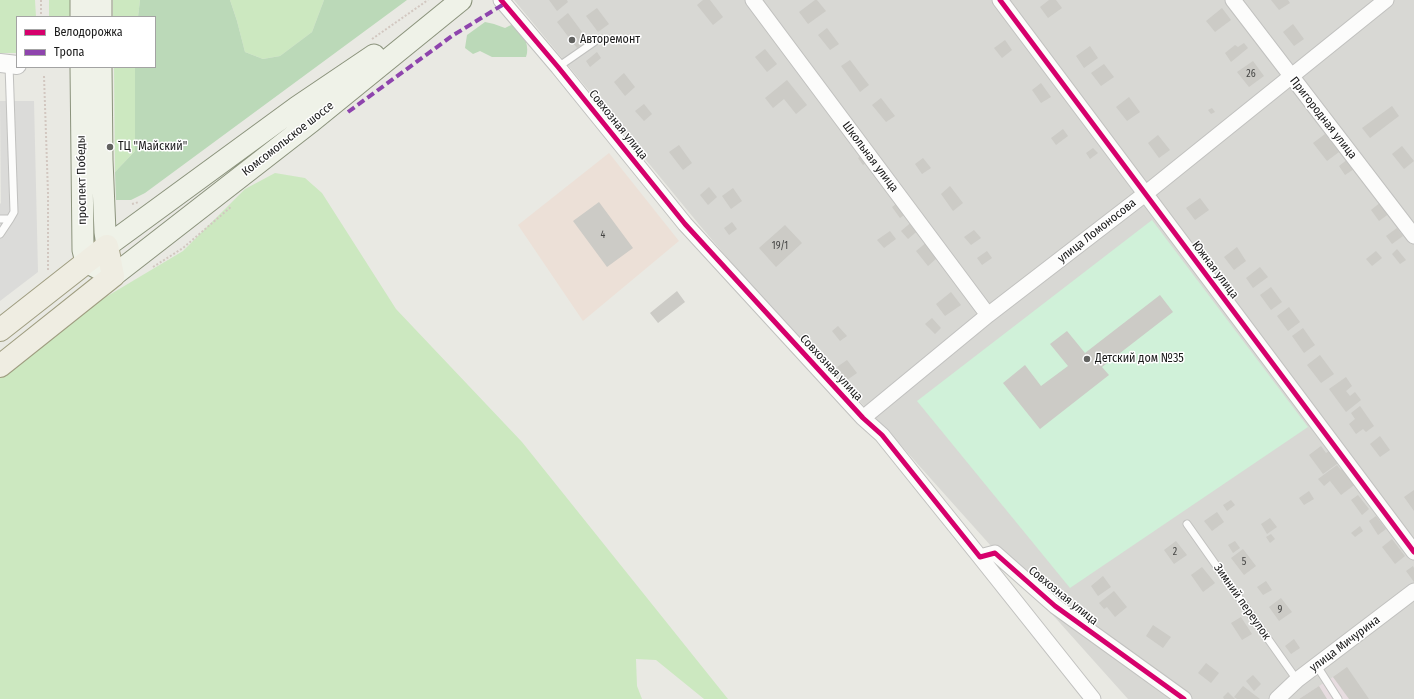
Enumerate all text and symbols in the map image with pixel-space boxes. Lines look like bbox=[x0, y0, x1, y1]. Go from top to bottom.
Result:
legend bbox=[16, 16, 156, 68]
text: Велодорожка bbox=[54, 25, 123, 39]
place label: Авторемонт bbox=[580, 33, 640, 47]
marker: Авторемонт bbox=[567, 35, 577, 45]
text: Тропа bbox=[54, 45, 85, 59]
house number: 26 bbox=[1246, 68, 1256, 80]
street label: Пригородная улица bbox=[1286, 74, 1360, 162]
street label: Совхозная улица bbox=[585, 87, 651, 163]
street label: Комсомольское шоссе bbox=[239, 99, 337, 179]
street label: Школьная улица bbox=[839, 119, 901, 195]
street label: проспект Победы bbox=[74, 135, 90, 225]
place label: ТЦ "Майский" bbox=[118, 140, 187, 154]
marker: ТЦ "Майский" bbox=[105, 142, 115, 152]
street label: улица Ломоносова bbox=[1055, 196, 1139, 266]
house number: 4 bbox=[601, 229, 605, 241]
street label: Южная улица bbox=[1189, 238, 1241, 302]
house number: 19/1 bbox=[772, 240, 788, 252]
street label: Совхозная улица bbox=[797, 332, 865, 404]
place label: Детский дом №35 bbox=[1095, 352, 1184, 366]
marker: Детский дом №35 bbox=[1082, 354, 1092, 364]
house number: 2 bbox=[1173, 546, 1177, 558]
house number: 5 bbox=[1242, 556, 1246, 568]
street label: Зимний переулок bbox=[1210, 561, 1274, 643]
street label: Совхозная улица bbox=[1025, 563, 1101, 629]
house number: 9 bbox=[1278, 604, 1282, 616]
street label: улица Мичурина bbox=[1307, 613, 1383, 675]

